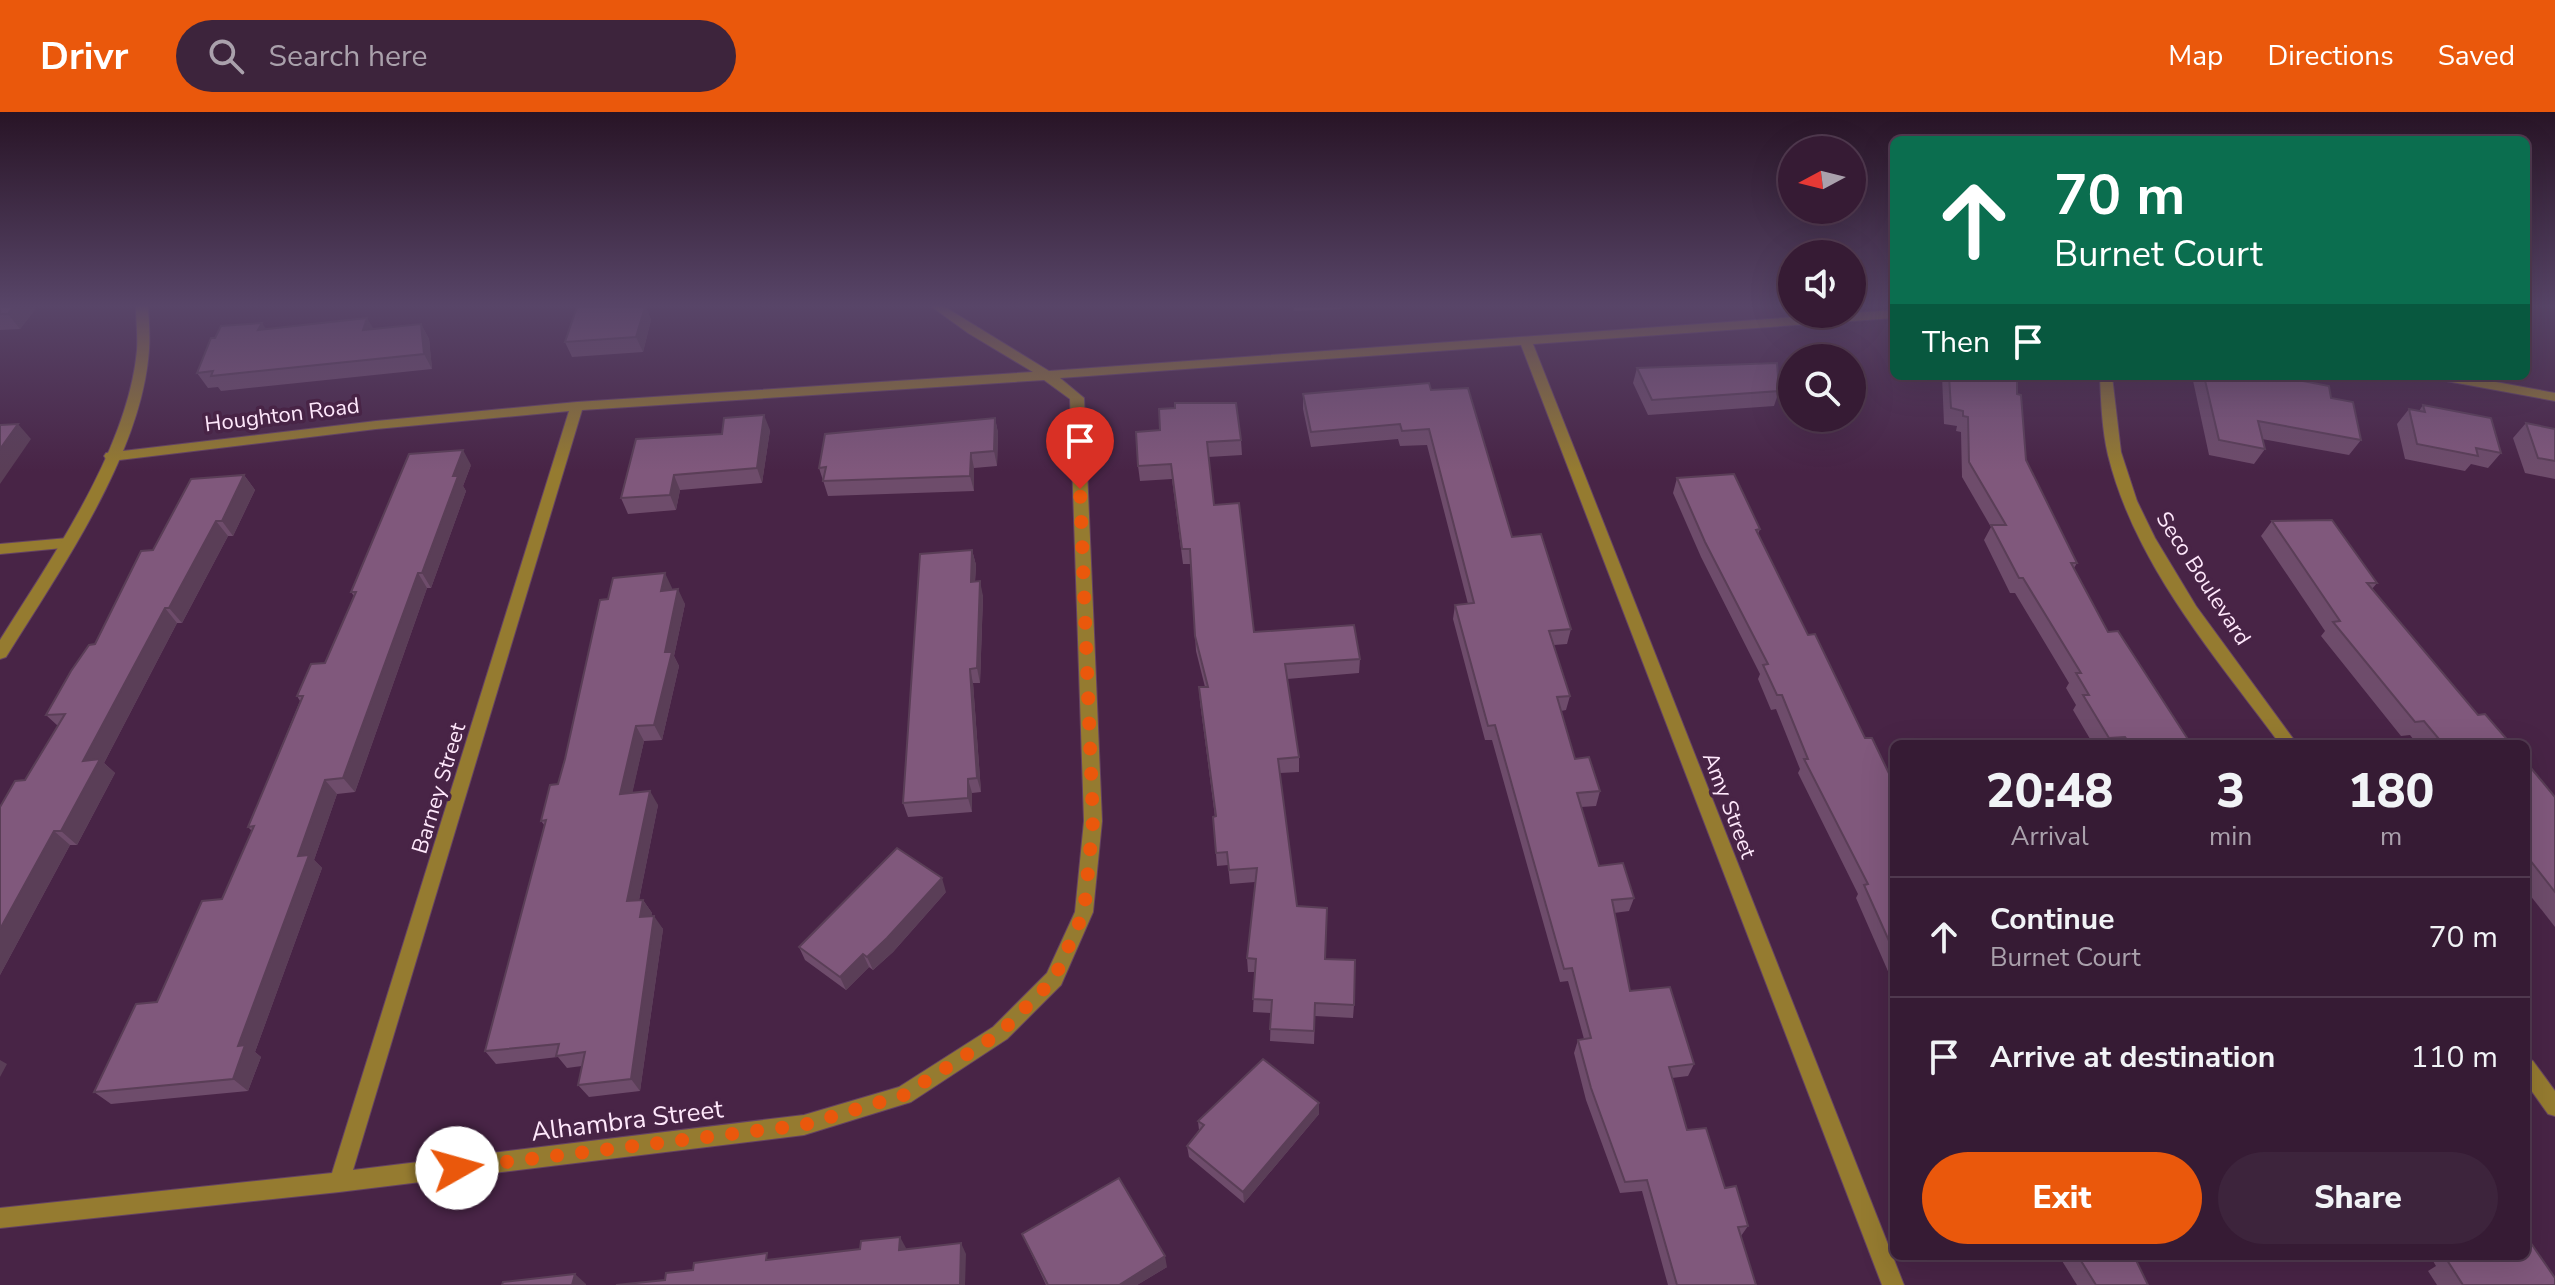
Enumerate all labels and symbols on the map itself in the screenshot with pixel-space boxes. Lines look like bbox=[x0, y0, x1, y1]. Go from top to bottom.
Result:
north arrow bbox=[1778, 136, 1866, 224]
street label: Houghton Road bbox=[203, 391, 361, 439]
pin bbox=[1046, 407, 1114, 489]
street label: Seco Boulevard bbox=[2149, 506, 2258, 651]
street label: Barney Street bbox=[405, 719, 473, 857]
street label: Amy Street bbox=[1695, 748, 1763, 863]
street label: Alhambra Street bbox=[529, 1091, 726, 1150]
position arrow bbox=[415, 1126, 499, 1210]

